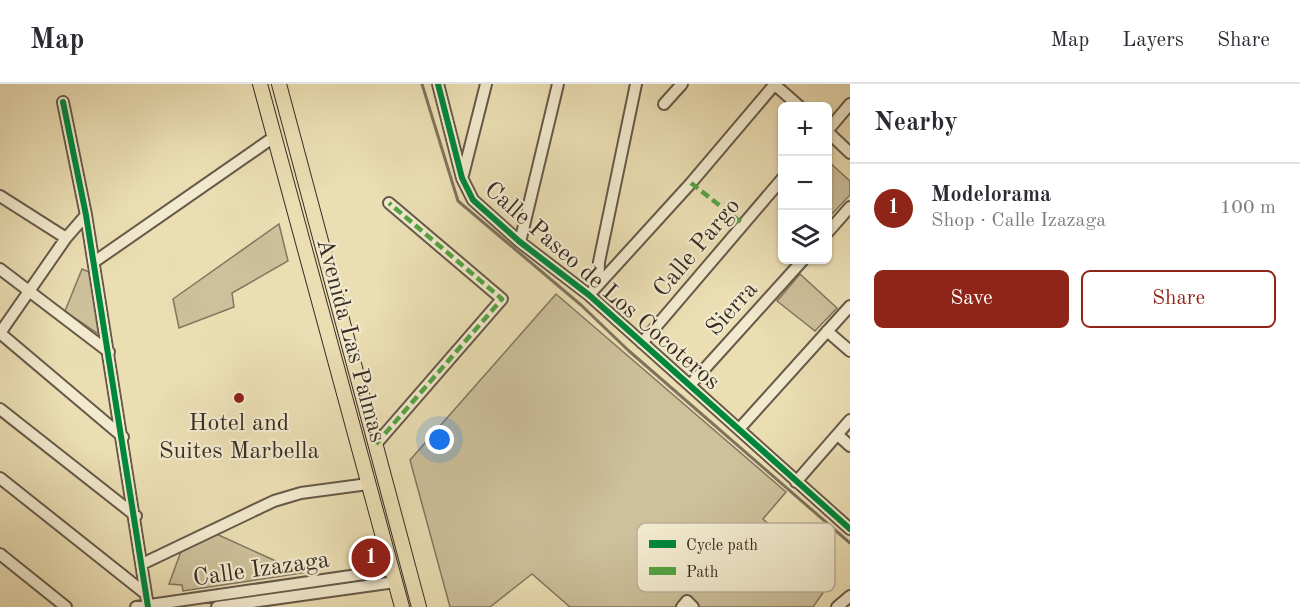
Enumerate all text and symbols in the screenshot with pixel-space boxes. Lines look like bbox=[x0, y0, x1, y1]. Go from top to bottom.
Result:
text: Map bbox=[30, 27, 84, 55]
text: Map bbox=[1050, 30, 1089, 51]
text: Layers bbox=[1122, 30, 1184, 51]
text: Share bbox=[1217, 30, 1270, 51]
map controls bbox=[778, 102, 832, 264]
button: + bbox=[778, 102, 832, 156]
text: Nearby bbox=[874, 110, 958, 136]
button: − bbox=[778, 156, 832, 210]
street label: Calle Paseo de Los Cocoteros bbox=[479, 178, 724, 395]
text: Modelorama bbox=[931, 184, 1051, 206]
street label: Calle Pargo bbox=[650, 194, 745, 302]
text: 1 bbox=[888, 198, 899, 218]
text: 100 m bbox=[1220, 198, 1276, 218]
button: layers bbox=[778, 210, 832, 264]
text: Shop · Calle Izazaga bbox=[931, 211, 1106, 231]
street label: Avenida Las Palmas bbox=[311, 236, 389, 445]
button: Save bbox=[874, 270, 1069, 328]
button: Share bbox=[1081, 270, 1276, 328]
street label: Sierra bbox=[702, 277, 763, 341]
marker: Hotel and Suites Marbella bbox=[232, 391, 246, 405]
place label: Hotel and Suites Marbella bbox=[159, 412, 319, 464]
your location bbox=[425, 425, 454, 454]
legend bbox=[637, 523, 835, 592]
pin: 1 bbox=[352, 536, 391, 580]
text: Cycle path bbox=[686, 538, 758, 554]
street label: Calle Izazaga bbox=[191, 548, 331, 591]
text: Path bbox=[686, 565, 719, 581]

